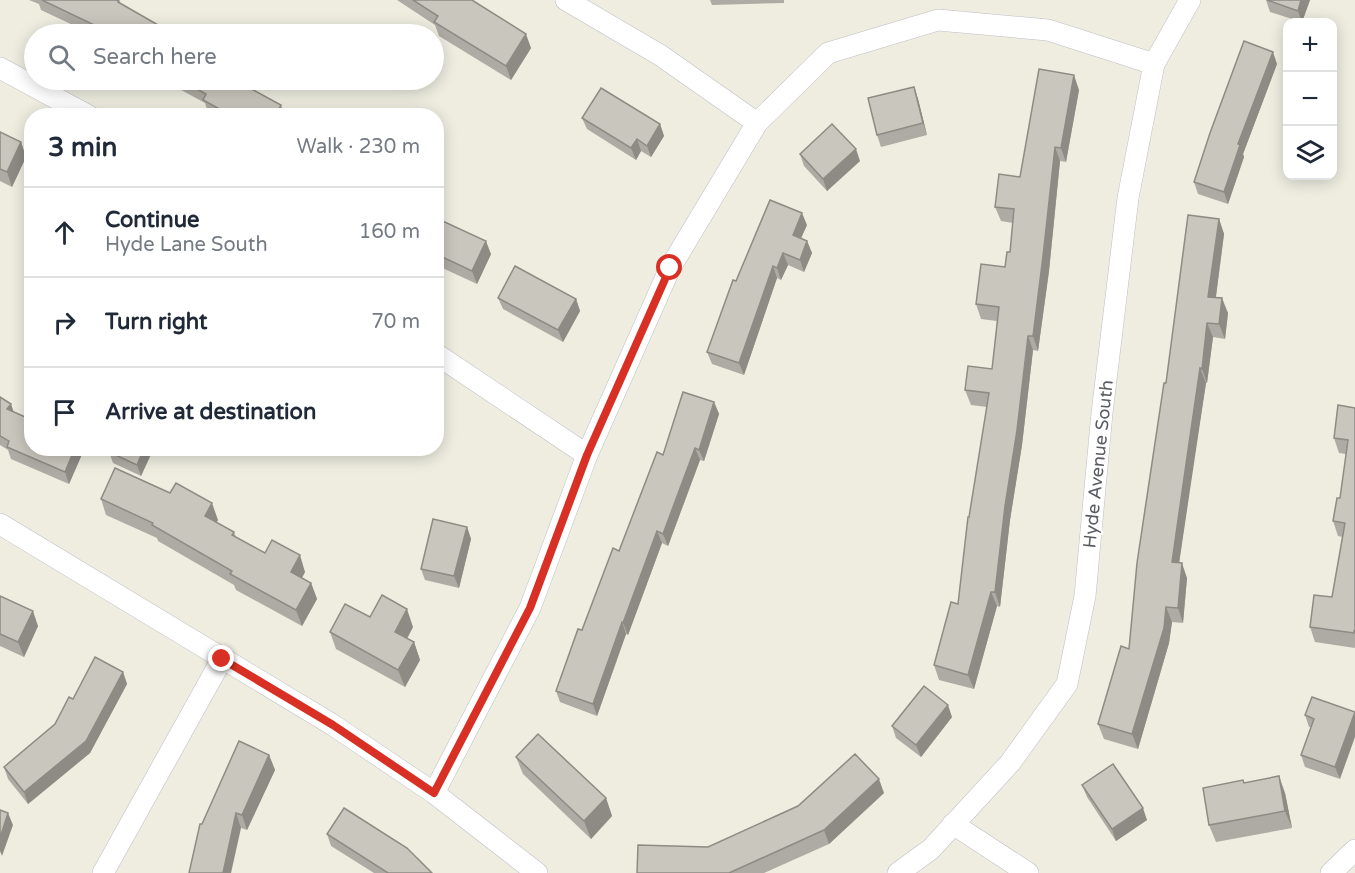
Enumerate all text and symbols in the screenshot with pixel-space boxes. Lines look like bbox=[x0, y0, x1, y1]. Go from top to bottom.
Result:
map controls bbox=[1283, 18, 1337, 180]
button: + bbox=[1283, 18, 1337, 72]
search box bbox=[24, 24, 444, 90]
icon: search bbox=[45, 41, 78, 74]
text: Search here bbox=[93, 44, 217, 70]
button: − bbox=[1283, 72, 1337, 126]
button: layers bbox=[1283, 126, 1337, 180]
text: 3 min bbox=[48, 132, 117, 163]
text: Walk · 230 m bbox=[297, 135, 420, 159]
text: Continue bbox=[105, 207, 200, 233]
icon: ahead bbox=[48, 216, 81, 249]
text: 160 m bbox=[359, 220, 420, 244]
text: Hyde Lane South bbox=[105, 233, 268, 257]
route start bbox=[656, 254, 682, 280]
icon: right bbox=[48, 306, 81, 339]
text: Turn right bbox=[105, 309, 207, 335]
text: 70 m bbox=[371, 310, 420, 334]
street label: Hyde Avenue South bbox=[1078, 379, 1118, 549]
icon: arrive bbox=[48, 396, 81, 429]
text: Arrive at destination bbox=[105, 399, 316, 425]
route end bbox=[208, 645, 234, 671]

